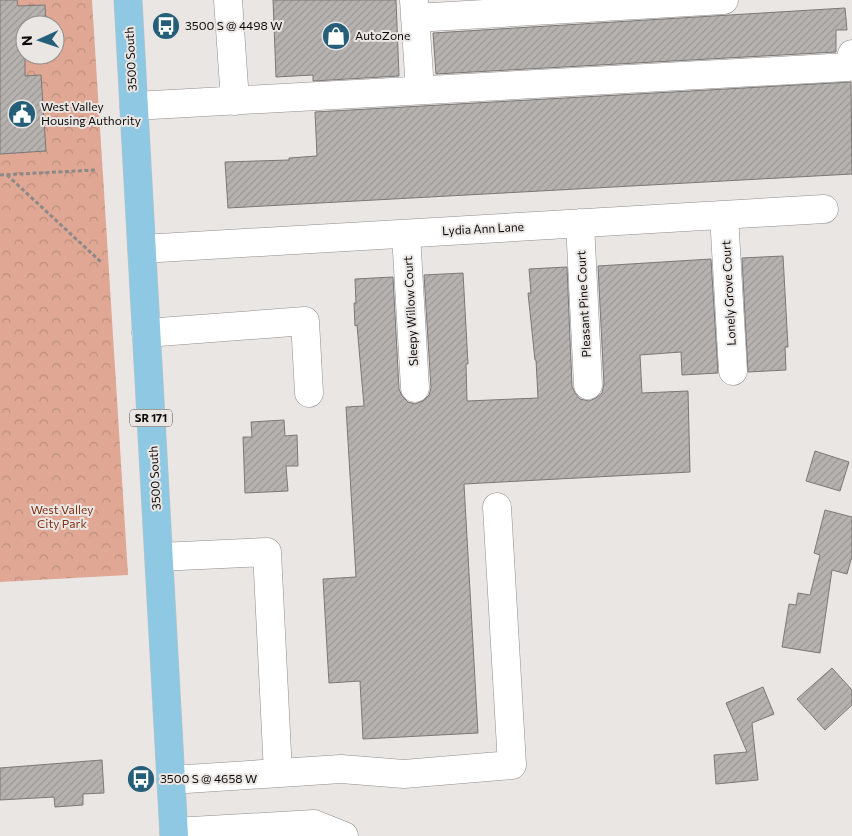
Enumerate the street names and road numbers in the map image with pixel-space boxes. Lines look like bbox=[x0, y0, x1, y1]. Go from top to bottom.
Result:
street label: 3500 South bbox=[121, 27, 139, 92]
street label: Lydia Ann Lane bbox=[442, 219, 524, 237]
street label: Lonely Grove Court bbox=[718, 240, 738, 346]
street label: Pleasant Pine Court bbox=[573, 250, 593, 358]
street label: Sleepy Willow Court bbox=[400, 256, 420, 366]
road number: SR 171 bbox=[130, 409, 172, 426]
street label: 3500 South bbox=[145, 446, 163, 511]

